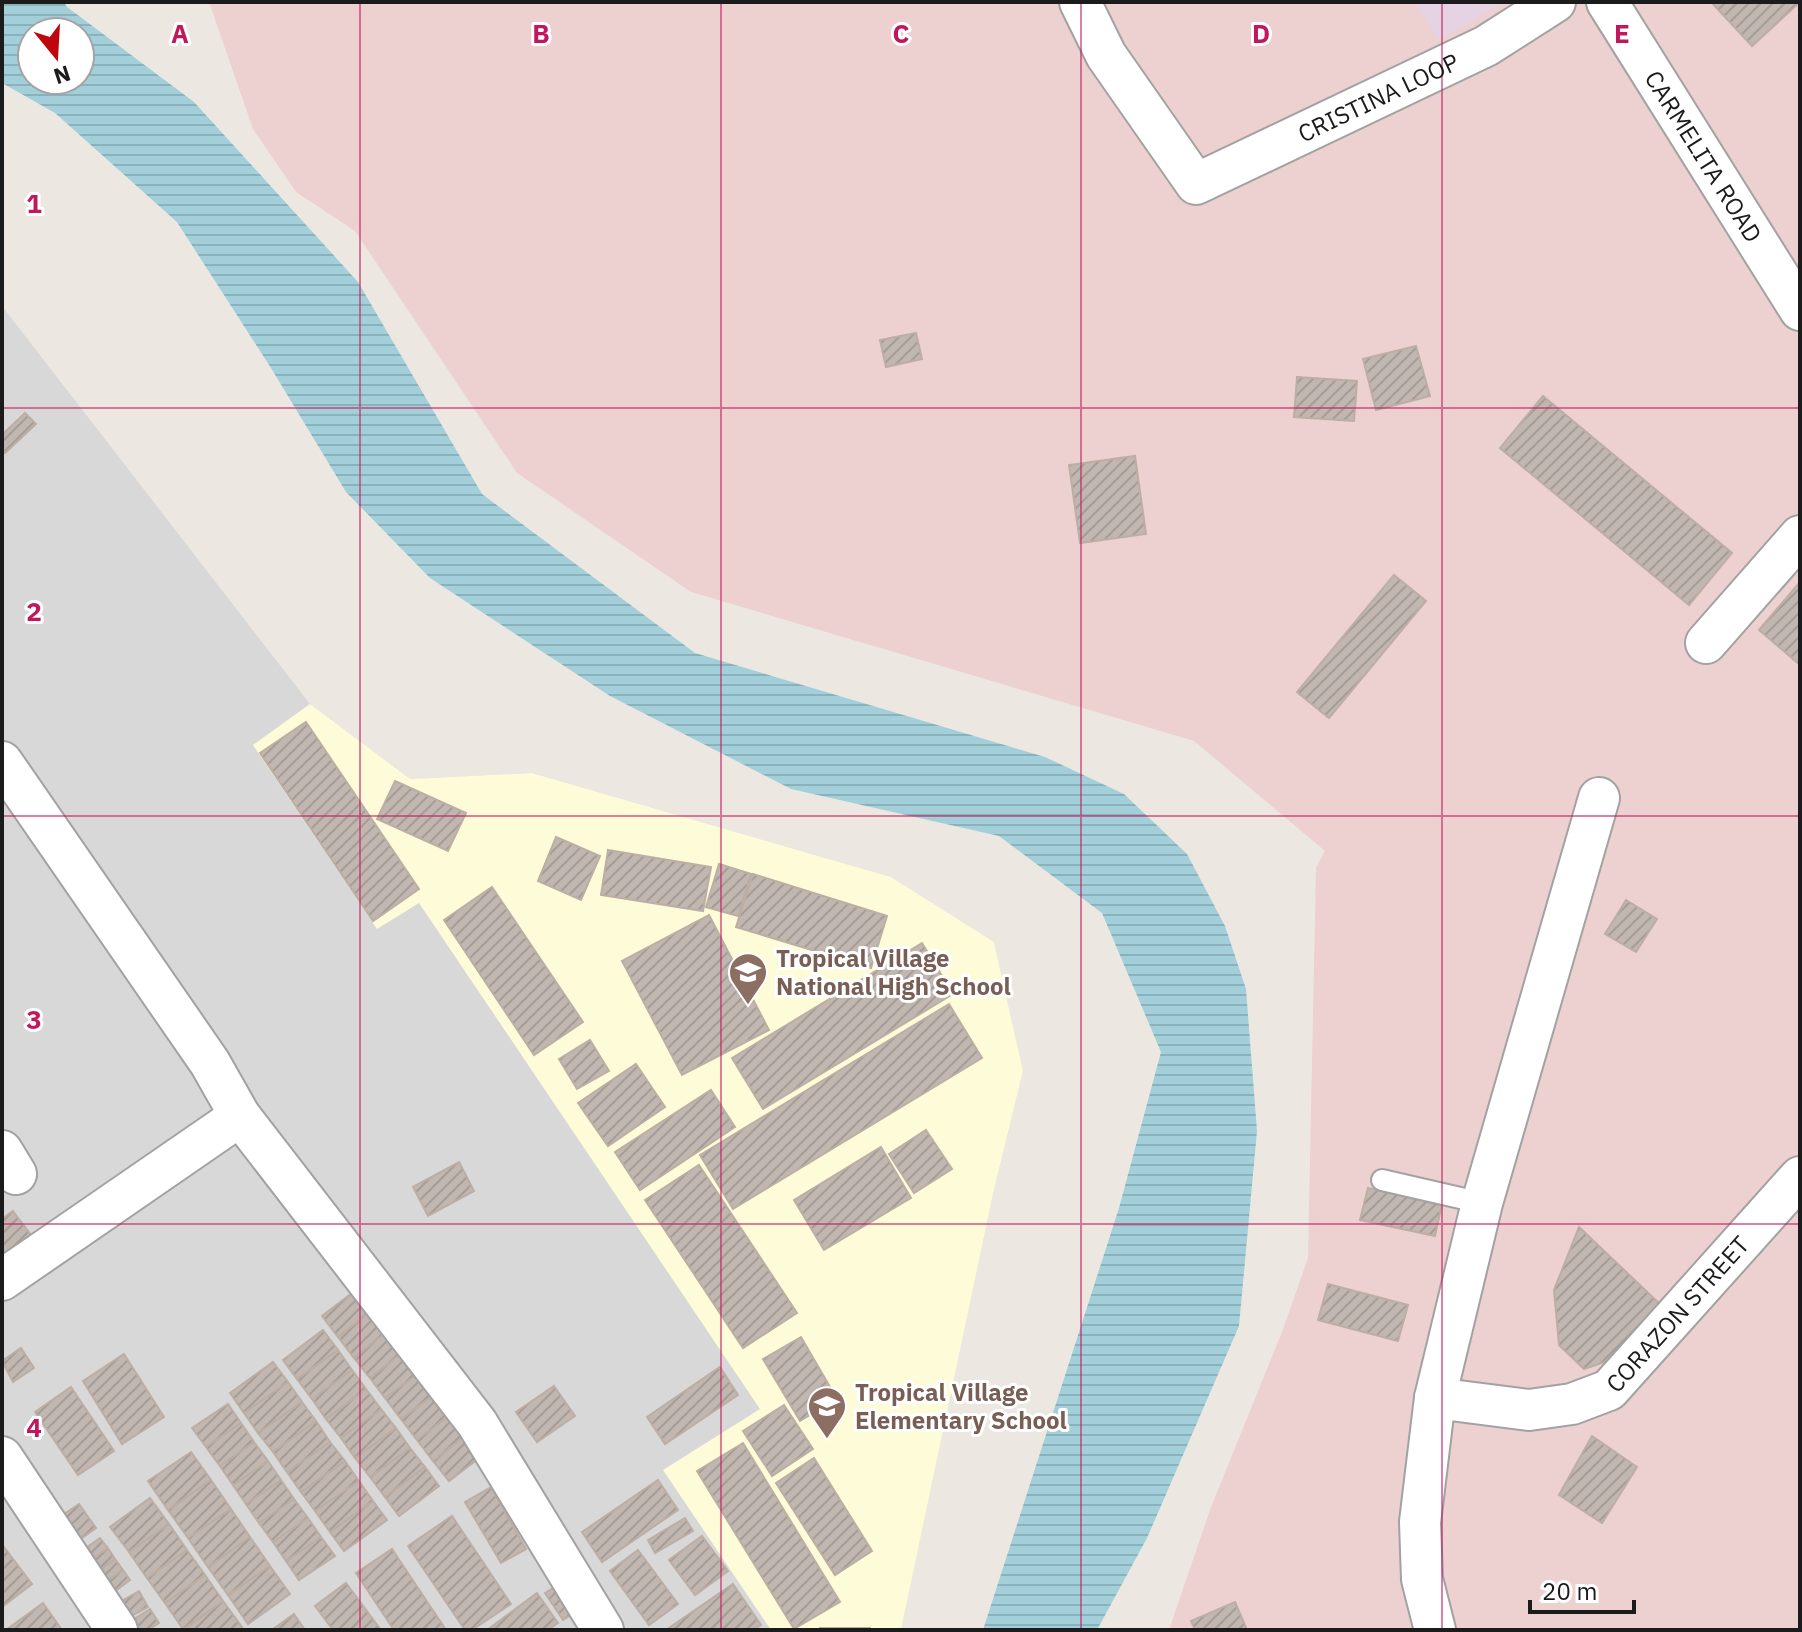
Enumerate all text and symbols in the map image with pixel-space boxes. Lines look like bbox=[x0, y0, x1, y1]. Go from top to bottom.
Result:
north arrow bbox=[16, 16, 96, 96]
text: A bbox=[171, 16, 189, 50]
text: B bbox=[532, 16, 550, 50]
text: C bbox=[893, 16, 910, 50]
text: D bbox=[1252, 16, 1270, 50]
text: E bbox=[1614, 16, 1630, 50]
street label: CRISTINA LOOP bbox=[1292, 45, 1464, 149]
text: N bbox=[50, 59, 74, 92]
street label: CARMELITA ROAD bbox=[1638, 64, 1770, 248]
text: 1 bbox=[26, 186, 42, 220]
text: 2 bbox=[26, 594, 42, 628]
place label: Tropical Village National High School bbox=[776, 942, 1011, 1002]
school or university icon: Tropical Village National High School bbox=[727, 951, 769, 1006]
text: 3 bbox=[26, 1002, 42, 1036]
street label: CORAZON STREET bbox=[1599, 1229, 1756, 1399]
place label: Tropical Village Elementary School bbox=[855, 1376, 1067, 1436]
school or university icon: Tropical Village Elementary School bbox=[806, 1385, 848, 1440]
text: 4 bbox=[26, 1410, 42, 1444]
scale bar bbox=[1530, 1564, 1634, 1614]
text: 20 m bbox=[1542, 1575, 1597, 1607]

